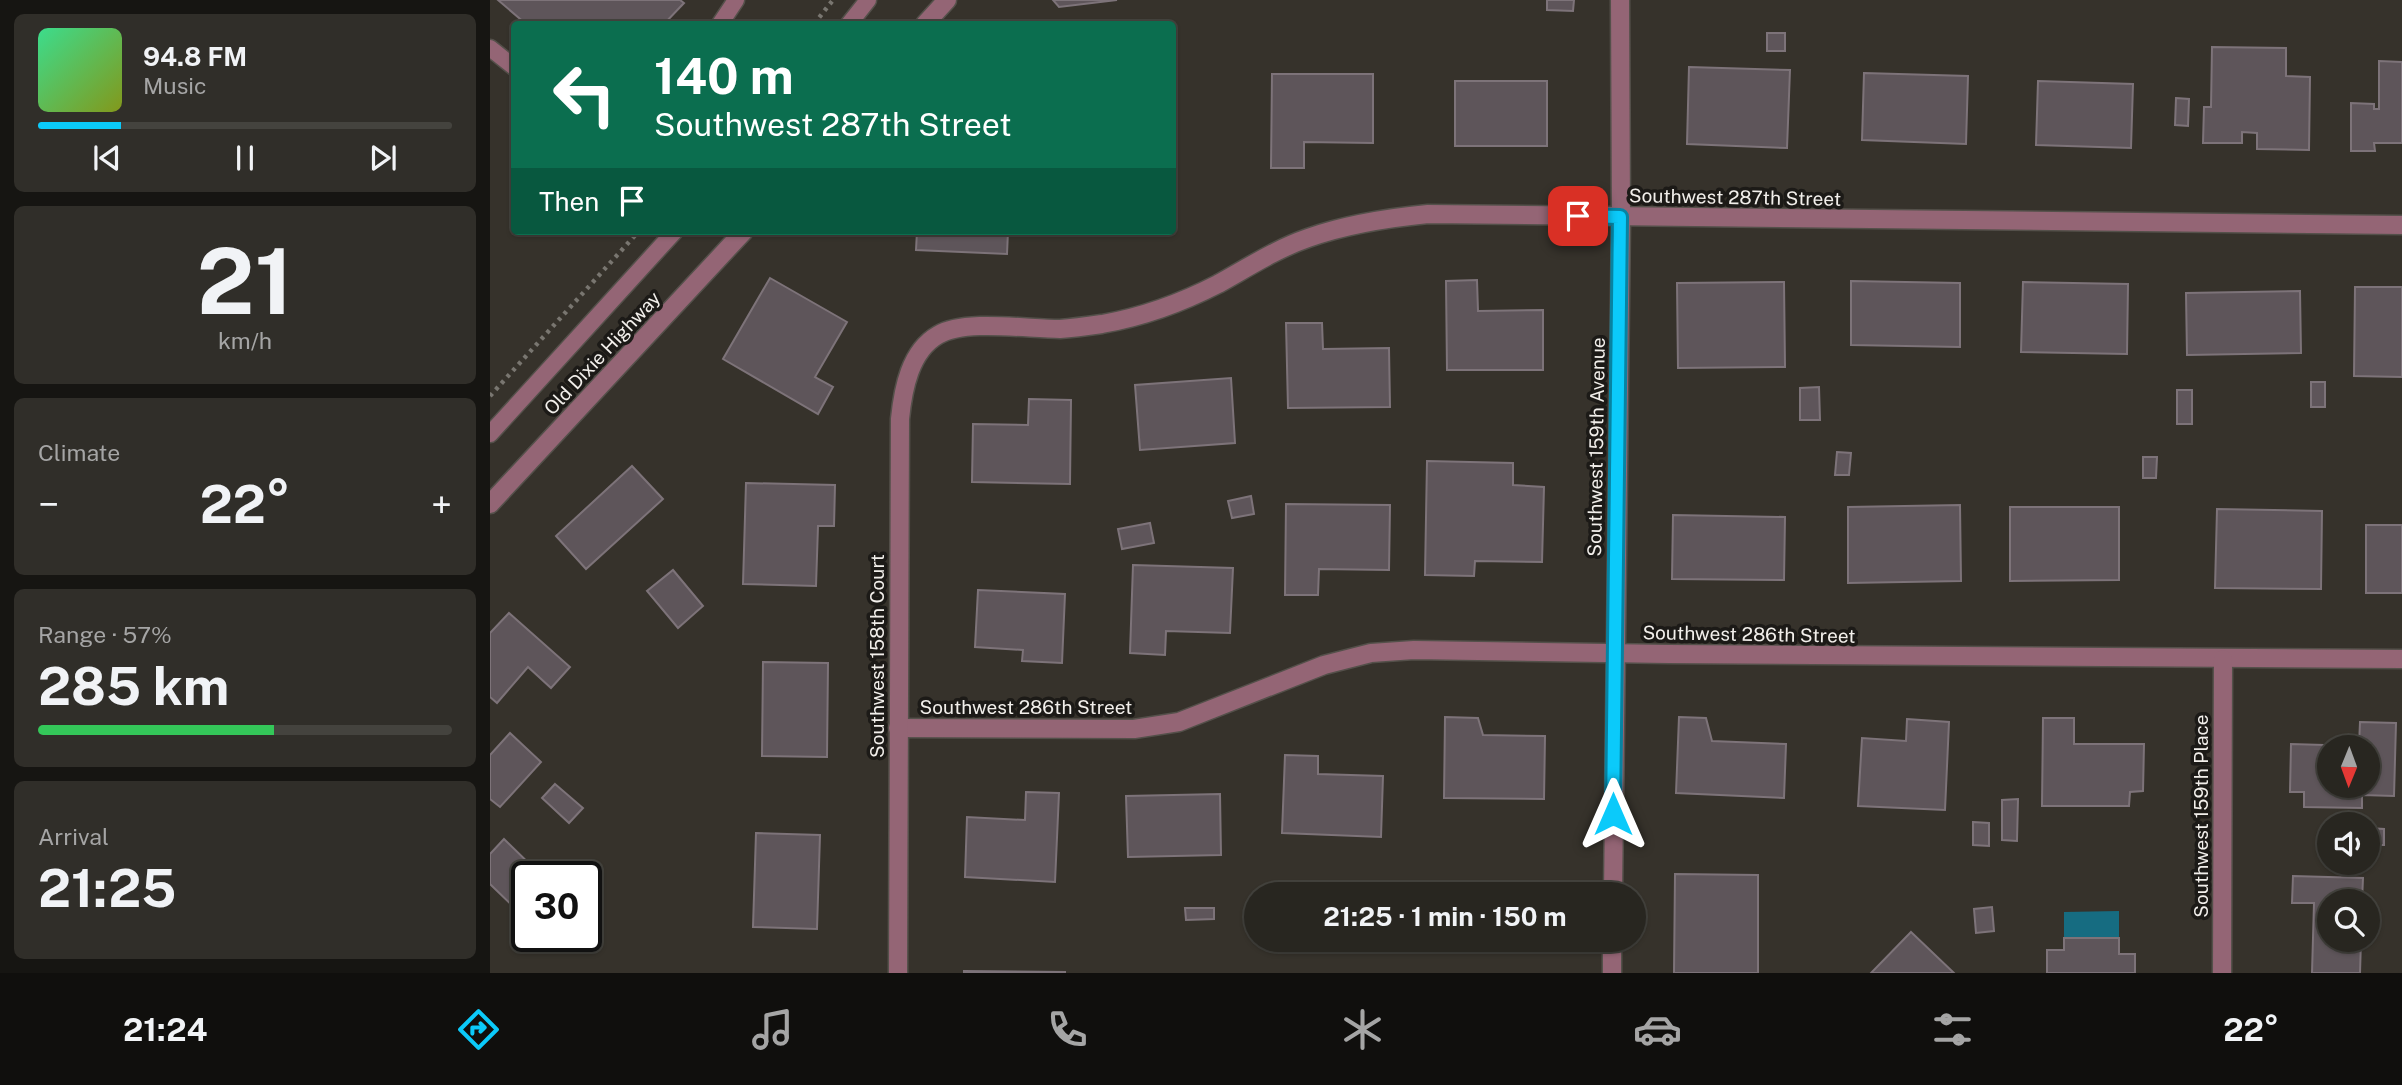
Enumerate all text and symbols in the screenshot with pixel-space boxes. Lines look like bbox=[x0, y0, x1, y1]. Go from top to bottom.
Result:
text: 94.8 FM bbox=[143, 41, 247, 72]
text: 140 m bbox=[654, 47, 794, 105]
icon: left bbox=[539, 49, 630, 140]
text: Music bbox=[143, 72, 207, 99]
text: Southwest 287th Street bbox=[654, 106, 1012, 143]
icon: previous bbox=[88, 139, 126, 177]
icon: pause bbox=[226, 139, 264, 177]
icon: next bbox=[364, 139, 402, 177]
icon: arrive bbox=[613, 182, 651, 220]
street label: Southwest 287th Street bbox=[1629, 184, 1841, 210]
text: Then bbox=[539, 186, 599, 217]
pin bbox=[1548, 186, 1608, 246]
icon: arrive bbox=[1559, 197, 1597, 235]
text: 21 bbox=[197, 228, 293, 334]
street label: Old Dixie Highway bbox=[539, 287, 665, 419]
text: km/h bbox=[218, 327, 272, 354]
street label: Southwest 159th Avenue bbox=[1583, 337, 1609, 557]
text: Climate bbox=[38, 439, 120, 466]
text: 22° bbox=[200, 474, 290, 535]
text: − bbox=[38, 482, 59, 527]
text: + bbox=[431, 482, 452, 527]
street label: Southwest 158th Court bbox=[866, 554, 888, 758]
text: Range · 57% bbox=[38, 621, 172, 648]
street label: Southwest 286th Street bbox=[1642, 621, 1856, 647]
text: 285 km bbox=[38, 656, 229, 717]
street label: Southwest 286th Street bbox=[919, 696, 1133, 718]
street label: Southwest 159th Place bbox=[2190, 714, 2212, 918]
north arrow bbox=[2317, 735, 2380, 798]
map controls bbox=[2317, 735, 2380, 952]
position arrow bbox=[1576, 777, 1650, 851]
button: sound bbox=[2317, 812, 2380, 875]
text: Arrival bbox=[38, 823, 109, 850]
text: 21:25 bbox=[38, 858, 176, 919]
speed limit sign: 30 bbox=[511, 861, 602, 952]
button: search bbox=[2317, 889, 2380, 952]
text: 21:25 · 1 min · 150 m bbox=[1323, 901, 1567, 932]
icon: directions bbox=[454, 1005, 503, 1054]
icon: music bbox=[748, 1005, 797, 1054]
icon: phone bbox=[1043, 1005, 1092, 1054]
icon: climate bbox=[1338, 1005, 1387, 1054]
icon: car bbox=[1633, 1005, 1682, 1054]
icon: filters bbox=[1928, 1005, 1977, 1054]
text: 21:24 bbox=[123, 1011, 208, 1048]
text: 22° bbox=[2223, 1011, 2279, 1048]

